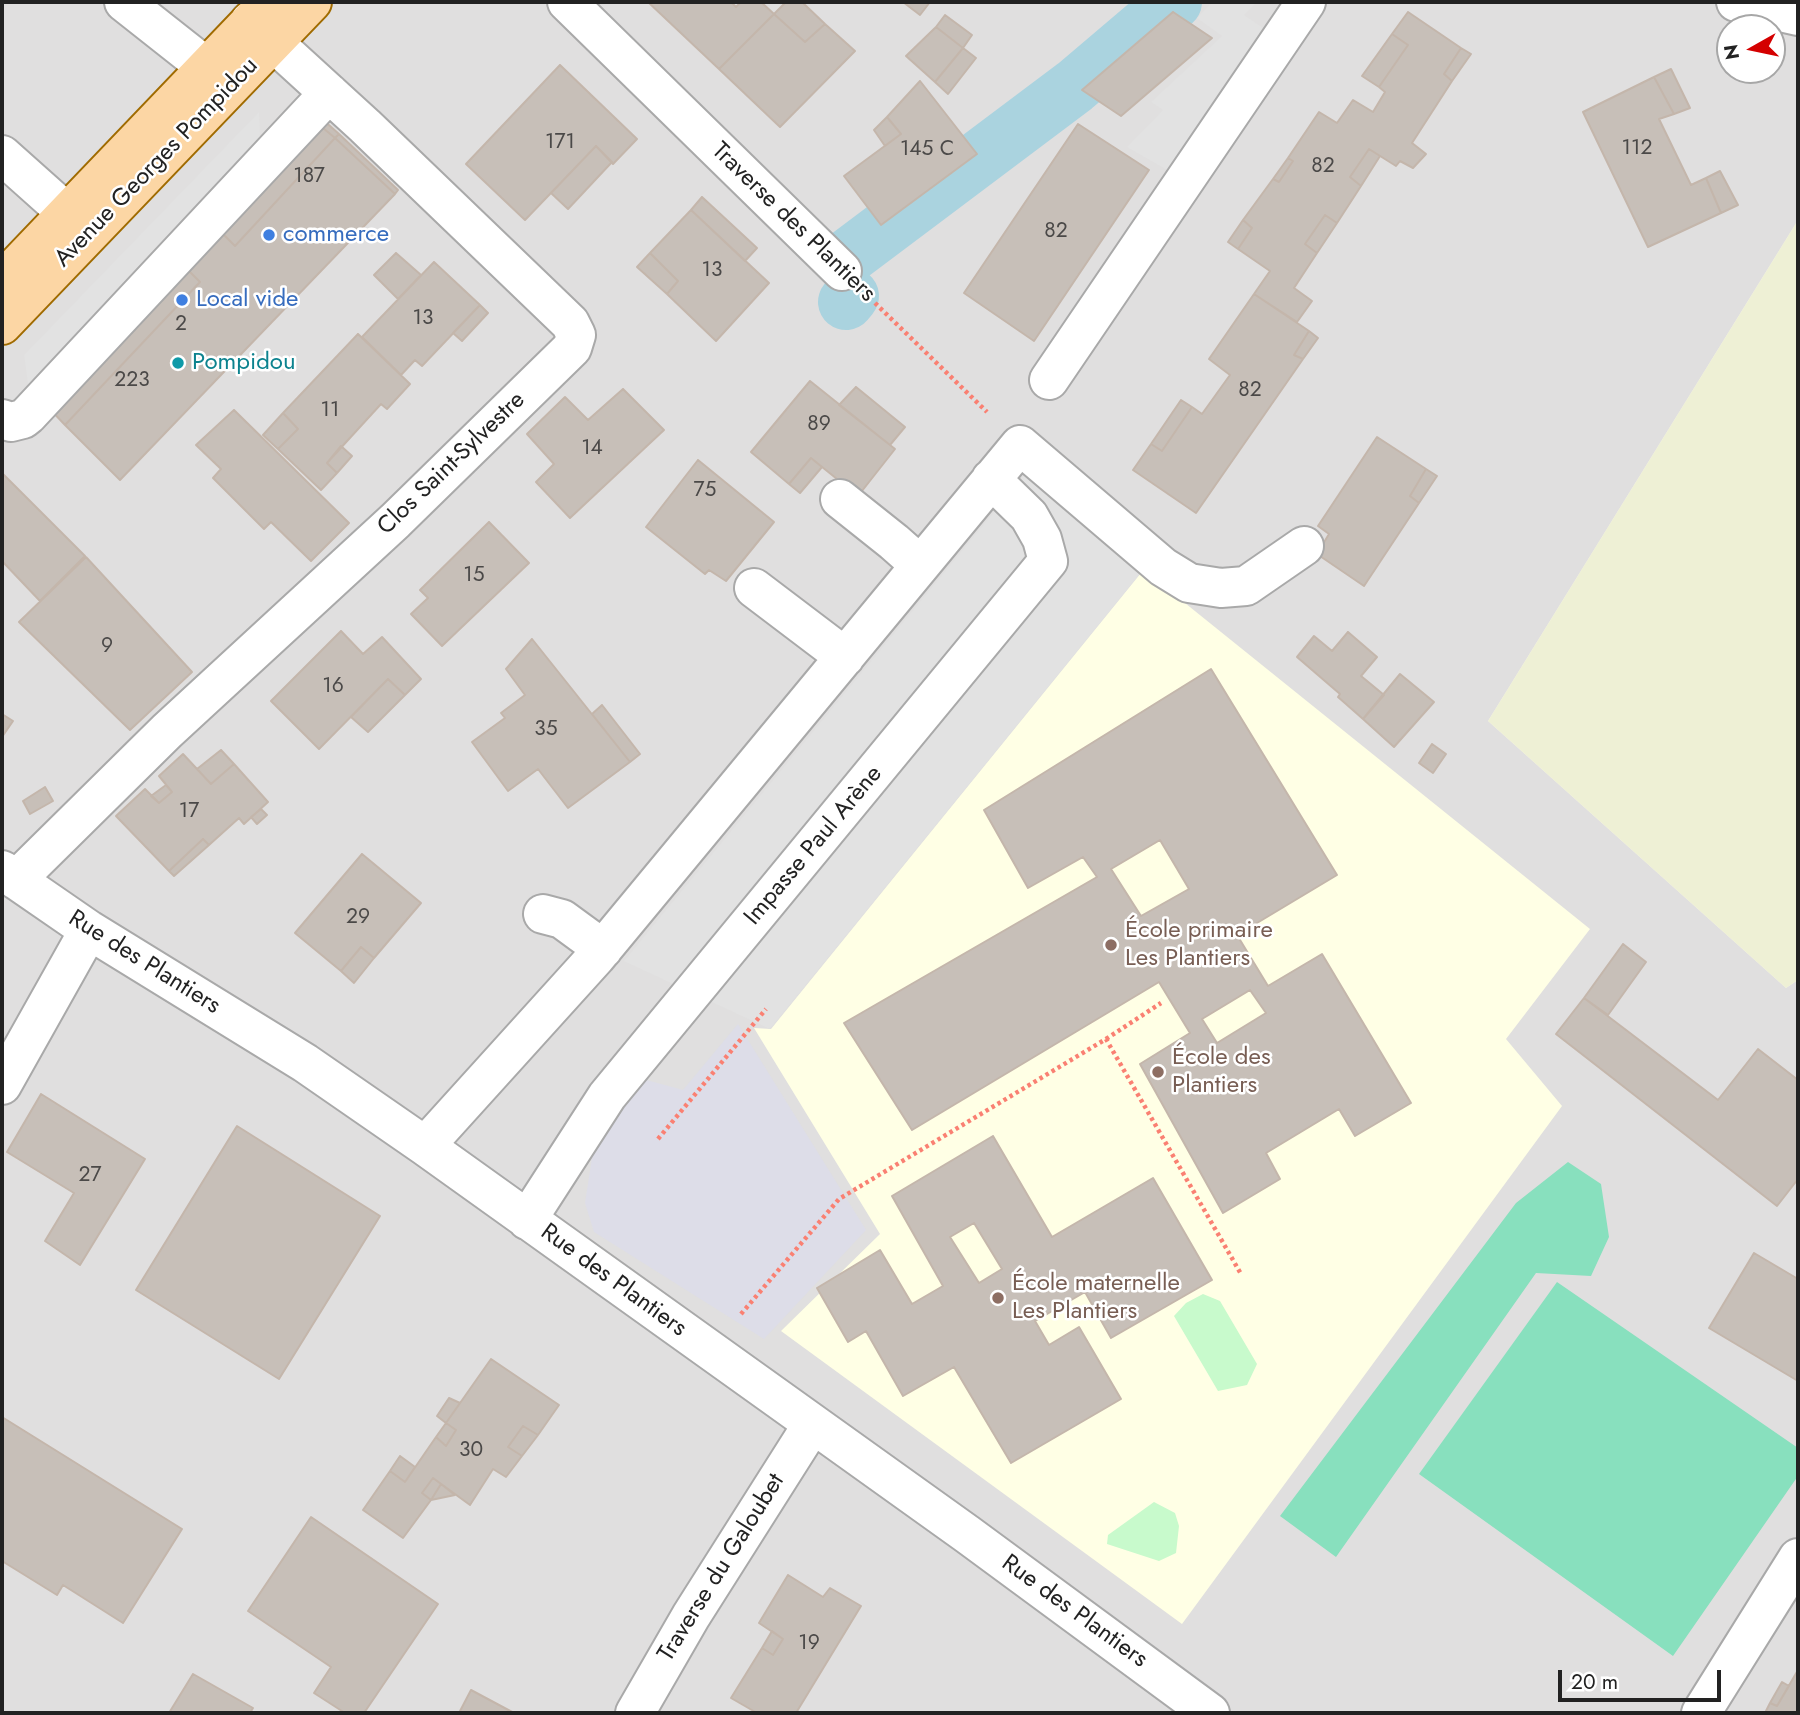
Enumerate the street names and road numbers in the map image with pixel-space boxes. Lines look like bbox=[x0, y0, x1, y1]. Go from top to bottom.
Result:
street label: Avenue Georges Pompidou bbox=[49, 52, 265, 274]
street label: Traverse des Plantiers bbox=[705, 137, 881, 309]
street label: Clos Saint-Sylvestre bbox=[372, 386, 532, 542]
street label: Impasse Paul Arène bbox=[739, 761, 889, 931]
street label: Rue des Plantiers bbox=[63, 905, 225, 1021]
street label: Rue des Plantiers bbox=[534, 1218, 692, 1344]
street label: Traverse du Galoubet bbox=[653, 1469, 791, 1667]
street label: Rue des Plantiers bbox=[995, 1549, 1153, 1675]

